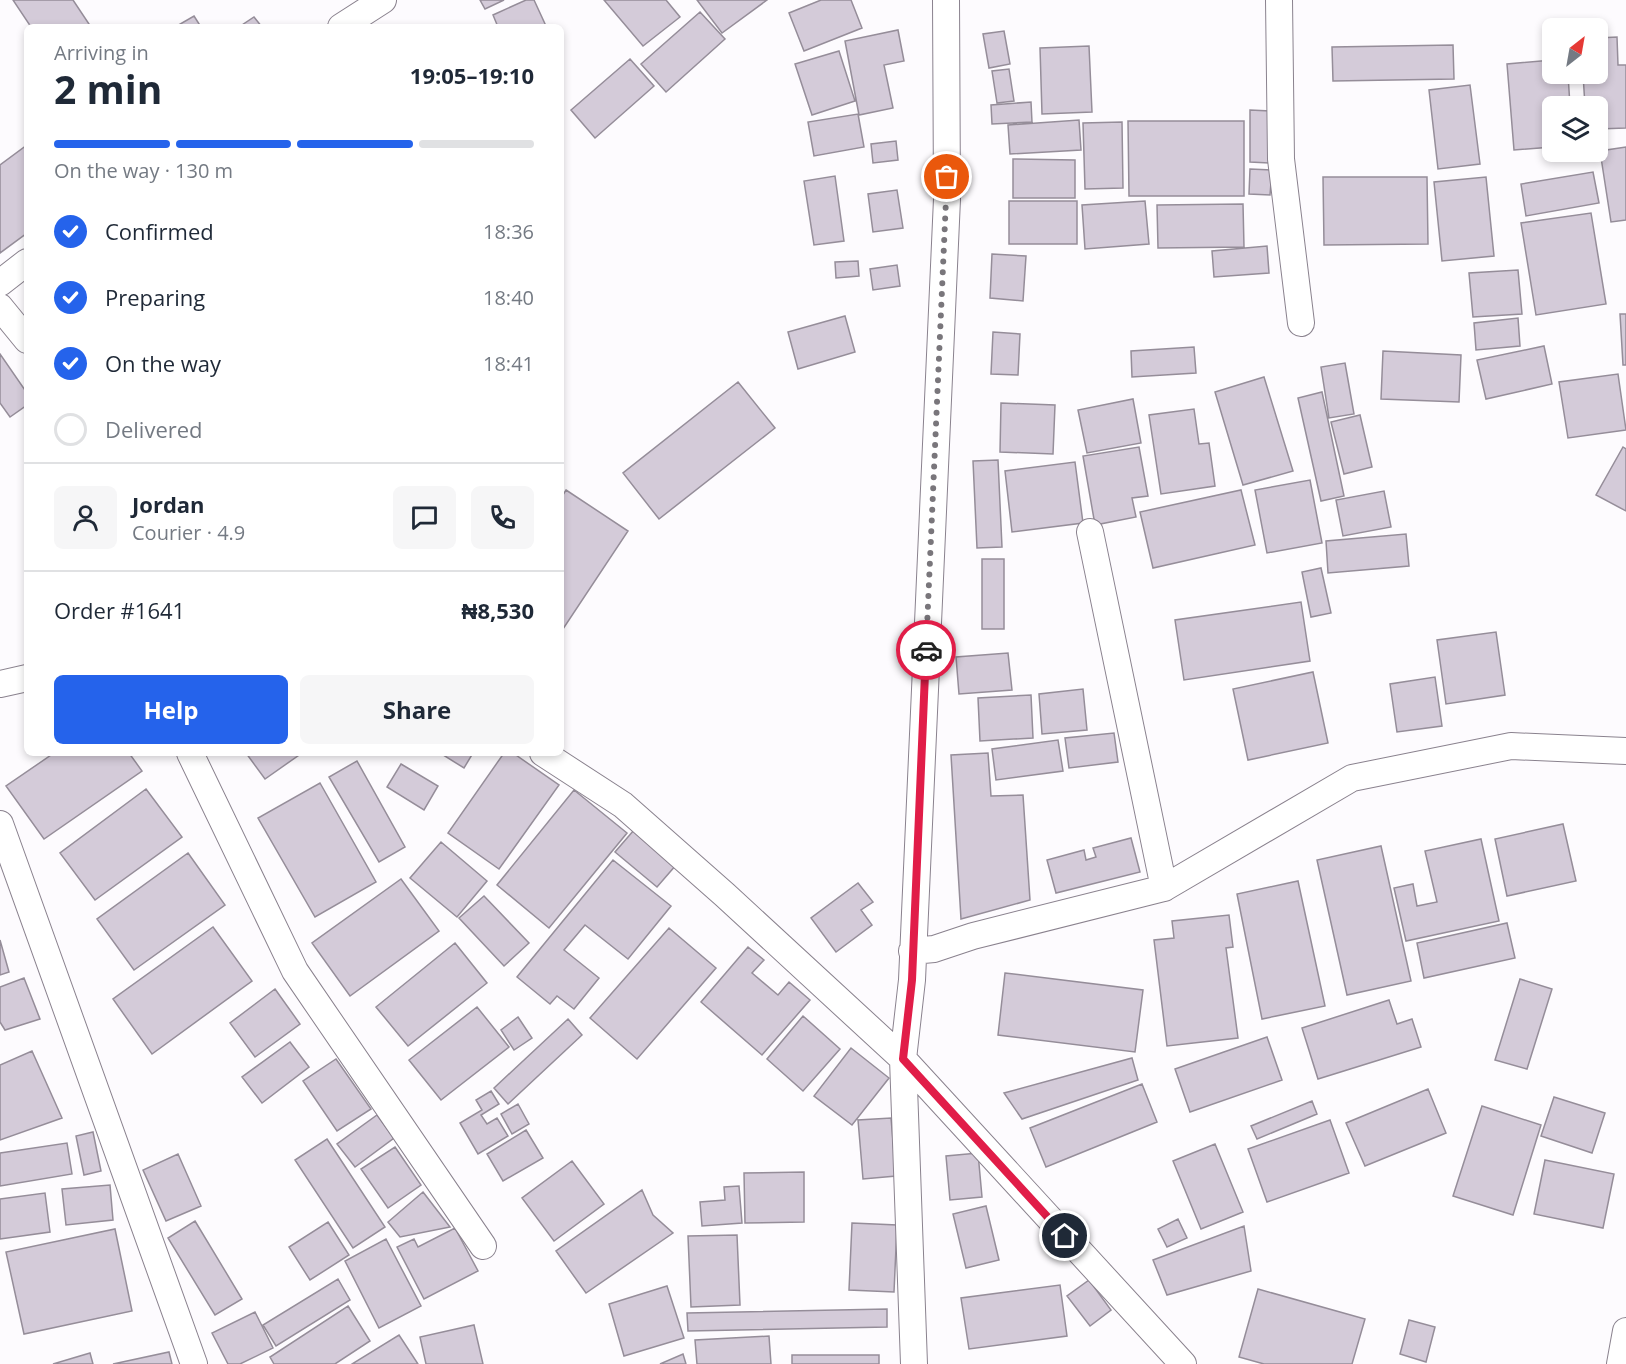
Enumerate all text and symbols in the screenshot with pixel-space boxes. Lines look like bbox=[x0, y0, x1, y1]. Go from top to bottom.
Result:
north arrow bbox=[1542, 18, 1608, 84]
map controls bbox=[1542, 18, 1608, 162]
text: Arriving in bbox=[54, 39, 149, 66]
text: 19:05–19:10 bbox=[410, 60, 534, 90]
text: 2 min bbox=[54, 62, 162, 115]
button: layers bbox=[1542, 96, 1608, 162]
pin bbox=[921, 151, 972, 202]
text: On the way · 130 m bbox=[54, 157, 233, 184]
icon: bag bbox=[930, 160, 963, 193]
icon: check bbox=[54, 215, 87, 248]
text: Confirmed bbox=[105, 216, 214, 246]
text: 18:36 bbox=[483, 218, 534, 245]
icon: check bbox=[54, 281, 87, 314]
text: Preparing bbox=[105, 282, 205, 312]
text: 18:40 bbox=[483, 284, 534, 311]
icon: check bbox=[54, 347, 87, 380]
text: On the way bbox=[105, 348, 221, 378]
text: 18:41 bbox=[483, 350, 534, 377]
text: Delivered bbox=[105, 414, 203, 444]
button: person bbox=[54, 486, 117, 549]
button: chat bbox=[393, 486, 456, 549]
button: phone bbox=[471, 486, 534, 549]
text: Jordan bbox=[132, 489, 205, 519]
text: Courier · 4.9 bbox=[132, 519, 245, 546]
text: Order #1641 bbox=[54, 595, 185, 625]
text: ₦8,530 bbox=[462, 595, 534, 625]
courier bbox=[896, 620, 956, 680]
icon: car bbox=[910, 634, 943, 667]
button: Help bbox=[54, 675, 288, 744]
button: Share bbox=[300, 675, 534, 744]
pin bbox=[1039, 1210, 1090, 1261]
icon: home bbox=[1048, 1219, 1081, 1252]

